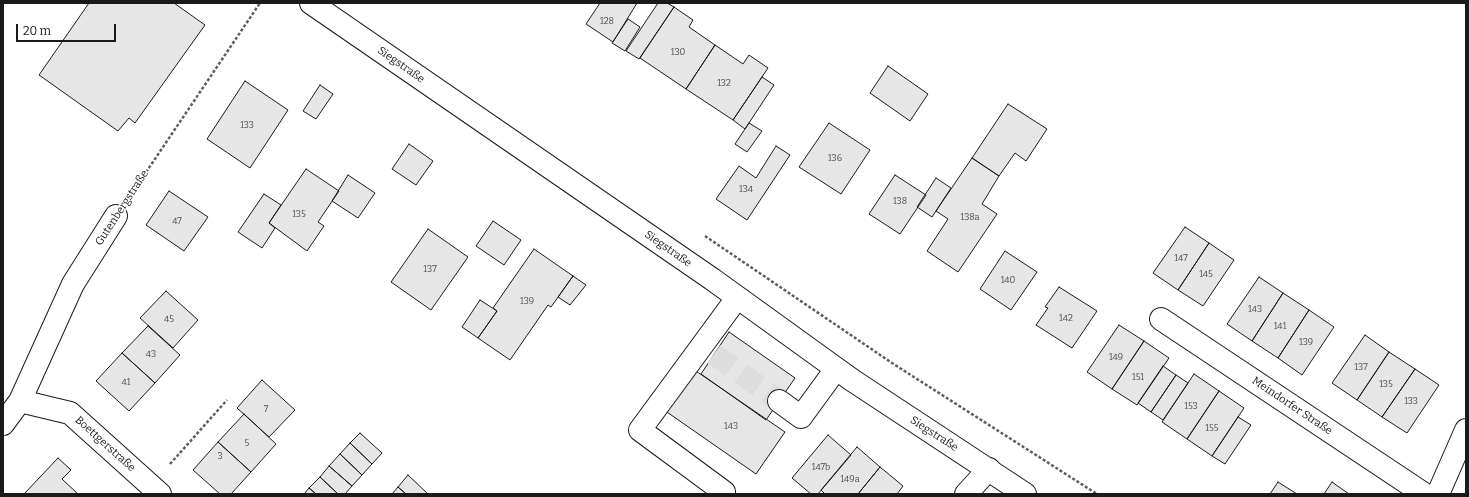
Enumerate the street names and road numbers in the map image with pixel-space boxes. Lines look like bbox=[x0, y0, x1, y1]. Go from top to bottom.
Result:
street label: Siegstraße bbox=[375, 44, 427, 86]
street label: Gutenbergstraße bbox=[93, 168, 151, 248]
street label: Siegstraße bbox=[642, 228, 694, 270]
street label: Meindorfer Straße bbox=[1249, 374, 1335, 438]
street label: Boettgerstraße bbox=[72, 413, 138, 475]
street label: Siegstraße bbox=[908, 414, 960, 454]

